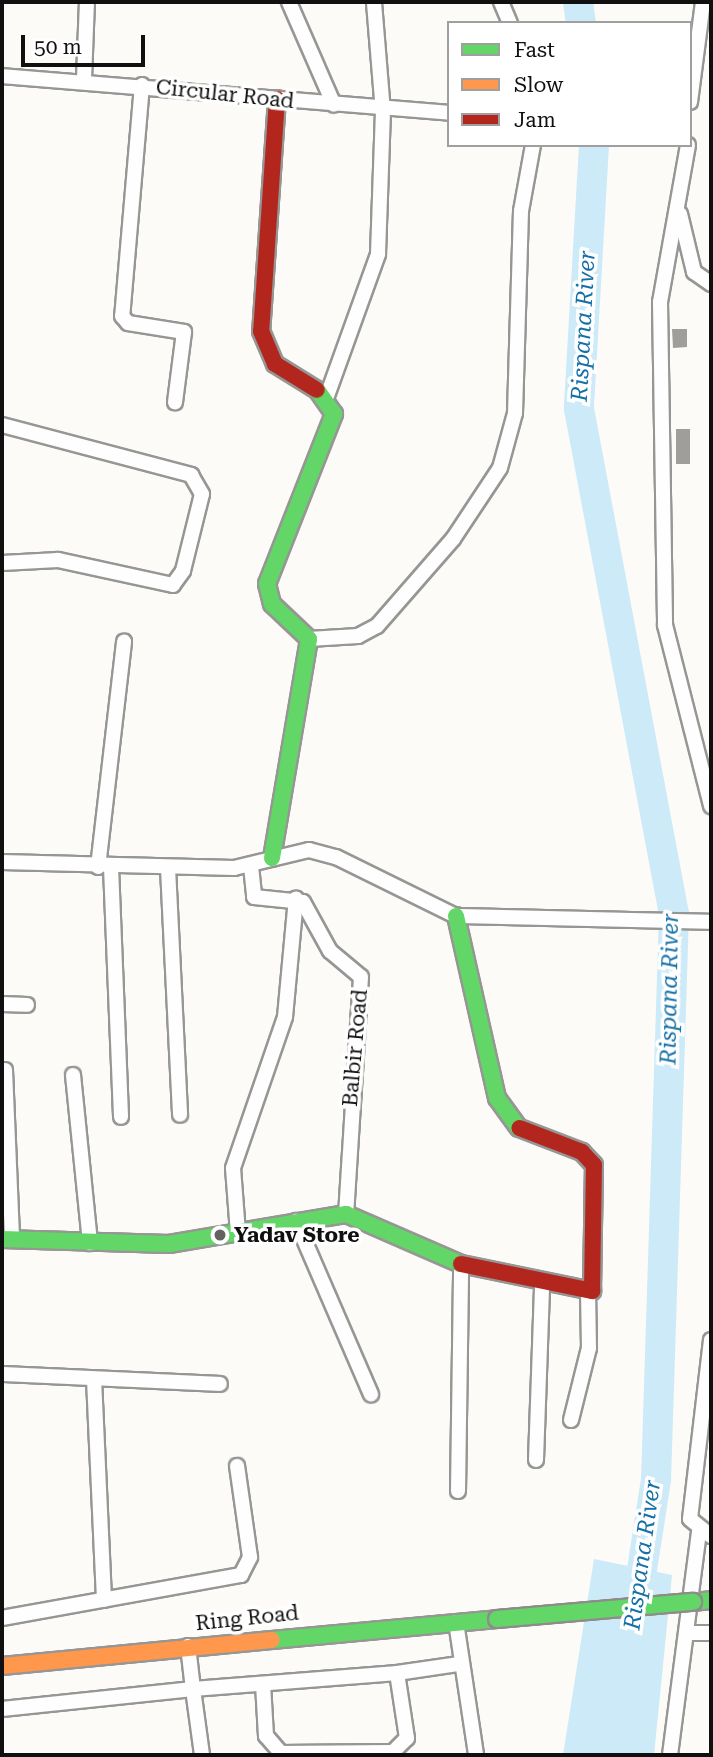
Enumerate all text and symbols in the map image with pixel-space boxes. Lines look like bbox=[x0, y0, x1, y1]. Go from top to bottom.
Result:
scale bar bbox=[24, 21, 149, 65]
legend bbox=[447, 21, 692, 147]
text: 50 m bbox=[34, 35, 82, 59]
text: Fast bbox=[514, 38, 555, 62]
text: Slow bbox=[514, 73, 563, 97]
street label: Circular Road bbox=[155, 74, 295, 114]
text: Jam bbox=[514, 108, 556, 132]
water label: Rispana River bbox=[566, 250, 602, 402]
water label: Rispana River bbox=[655, 913, 685, 1065]
street label: Balbir Road bbox=[337, 988, 373, 1108]
place label: Yadav Store bbox=[234, 1222, 360, 1248]
marker: Yadav Store bbox=[212, 1227, 228, 1243]
water label: Rispana River bbox=[619, 1478, 667, 1632]
street label: Ring Road bbox=[194, 1600, 300, 1636]

